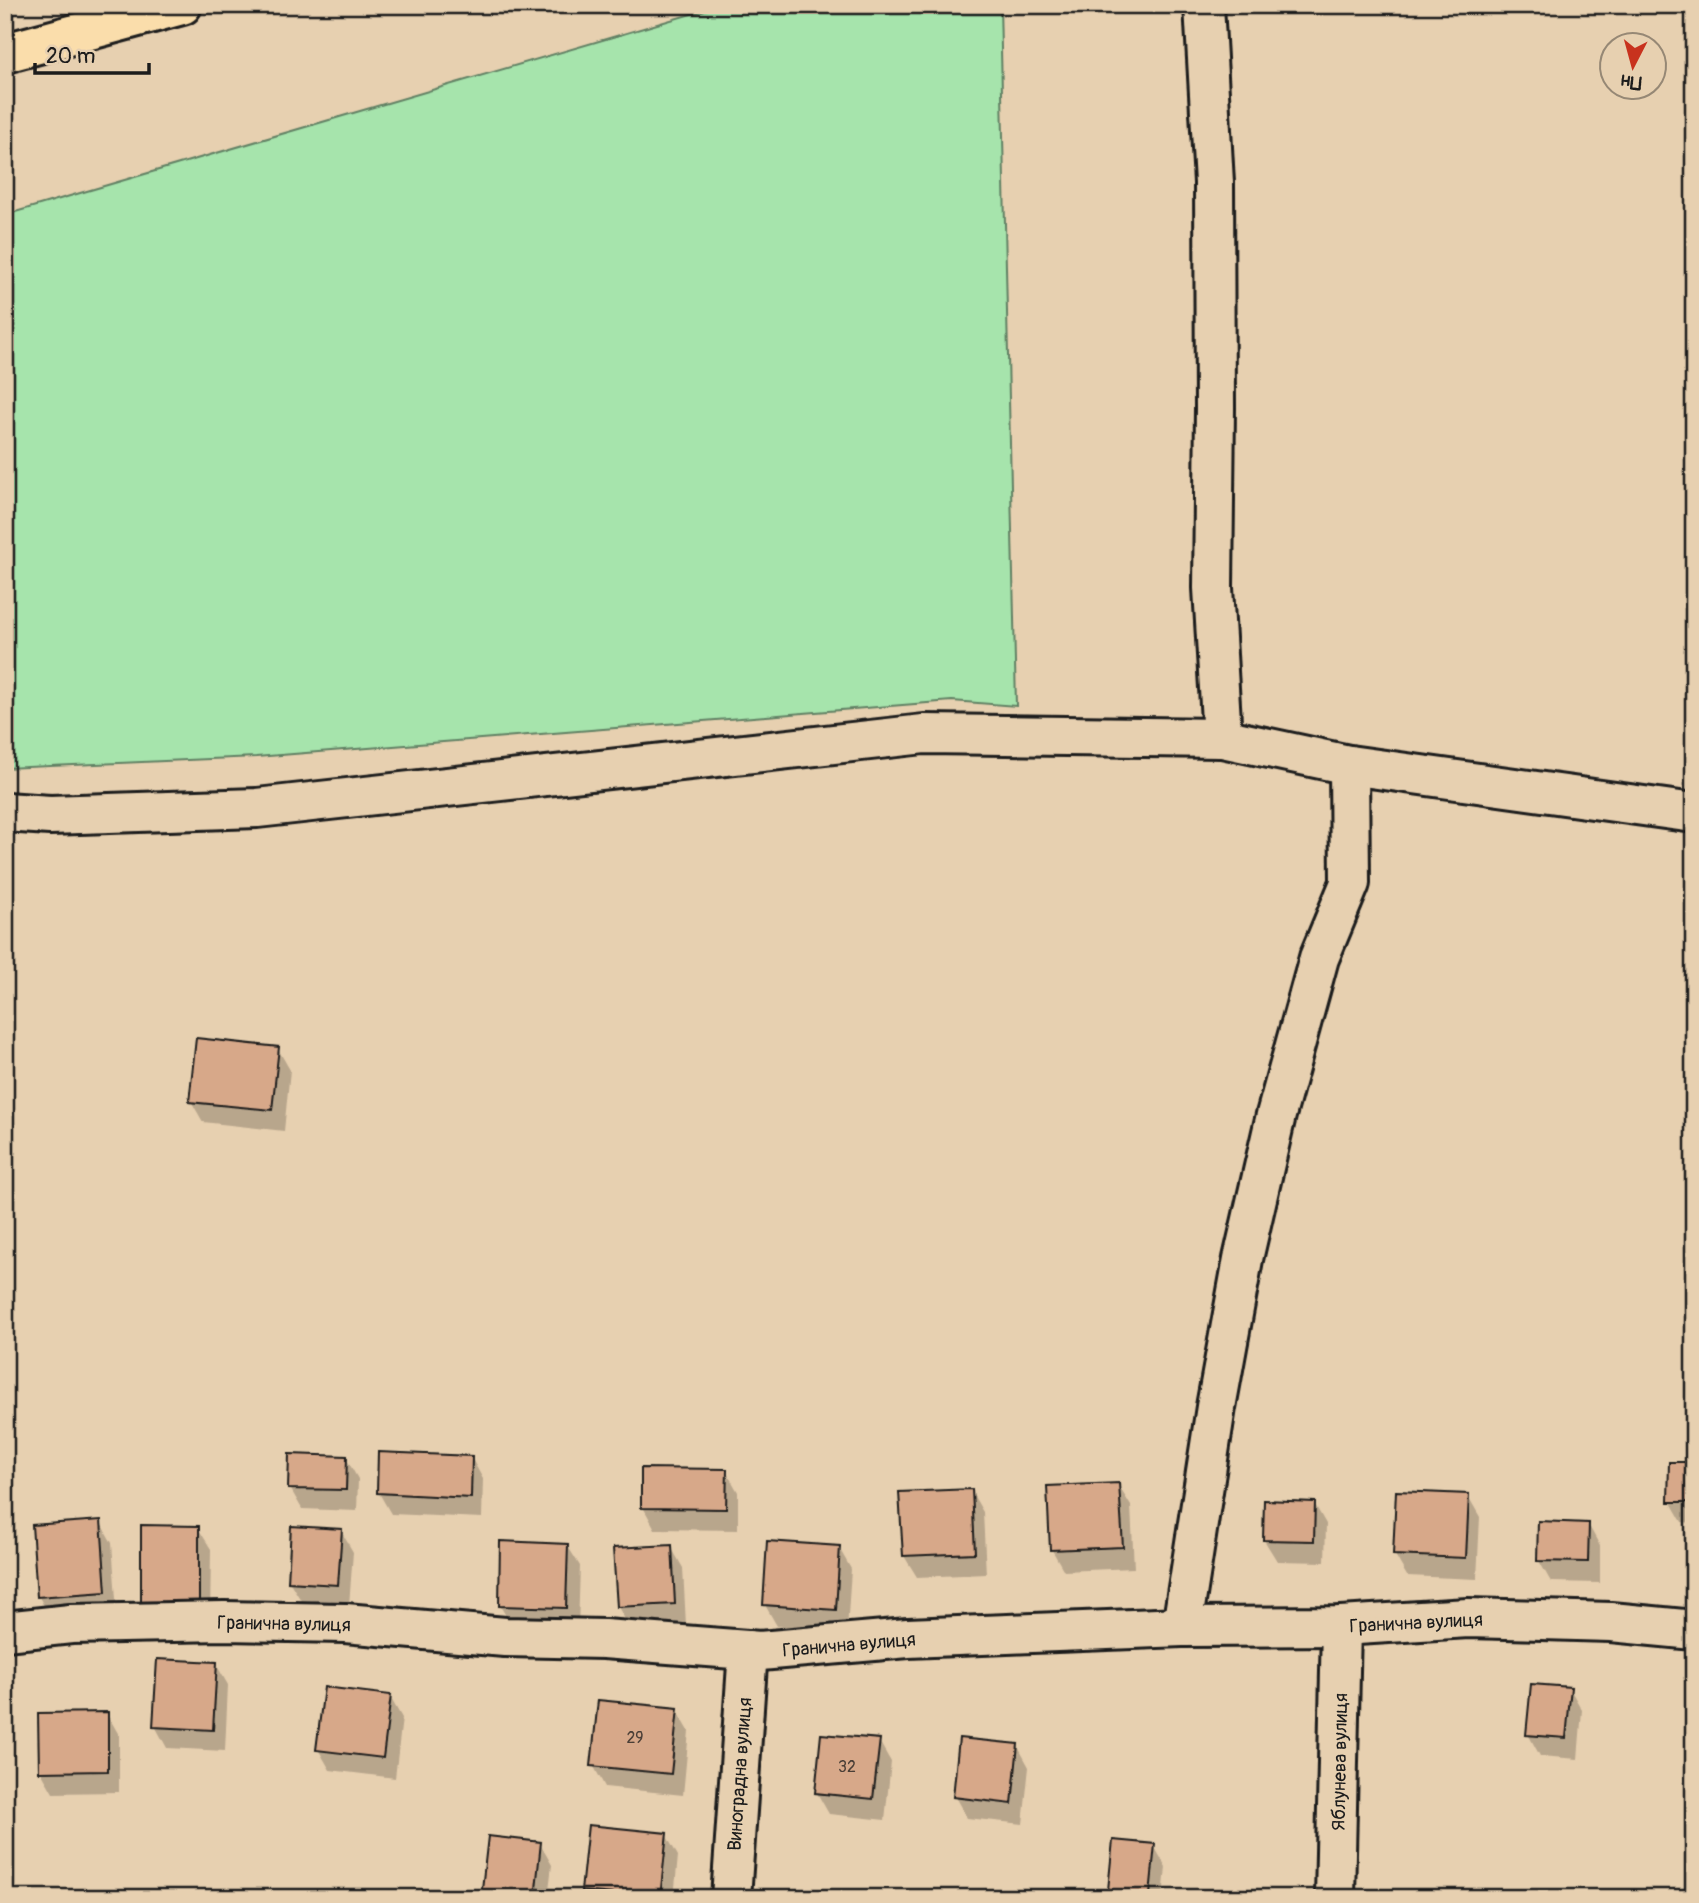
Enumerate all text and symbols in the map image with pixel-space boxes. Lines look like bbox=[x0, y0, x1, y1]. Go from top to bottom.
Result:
scale bar bbox=[35, 32, 149, 76]
north arrow bbox=[1598, 32, 1668, 102]
text: 20 m bbox=[46, 43, 95, 70]
text: Пн bbox=[1620, 69, 1643, 95]
street label: Гранична вулиця bbox=[1349, 1608, 1483, 1638]
street label: Гранична вулиця bbox=[217, 1611, 351, 1637]
street label: Гранична вулиця bbox=[781, 1627, 917, 1663]
street label: Яблунева вулиця bbox=[1327, 1693, 1353, 1831]
street label: Виноградна вулиця bbox=[723, 1696, 757, 1852]
house number: 29 bbox=[626, 1728, 644, 1748]
house number: 32 bbox=[838, 1757, 856, 1777]

